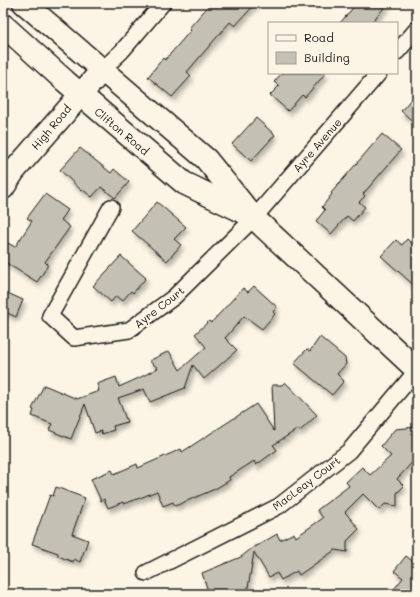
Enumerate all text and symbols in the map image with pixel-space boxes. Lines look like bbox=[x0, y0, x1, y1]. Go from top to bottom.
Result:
legend bbox=[268, 22, 398, 74]
text: Road bbox=[304, 29, 334, 45]
text: Building bbox=[304, 49, 350, 65]
street label: High Road bbox=[28, 101, 74, 153]
street label: Clifton Road bbox=[92, 104, 152, 158]
street label: Ayre Avenue bbox=[289, 115, 345, 175]
street label: Ayre Court bbox=[131, 283, 187, 331]
street label: MacLeay Court bbox=[269, 452, 343, 514]

